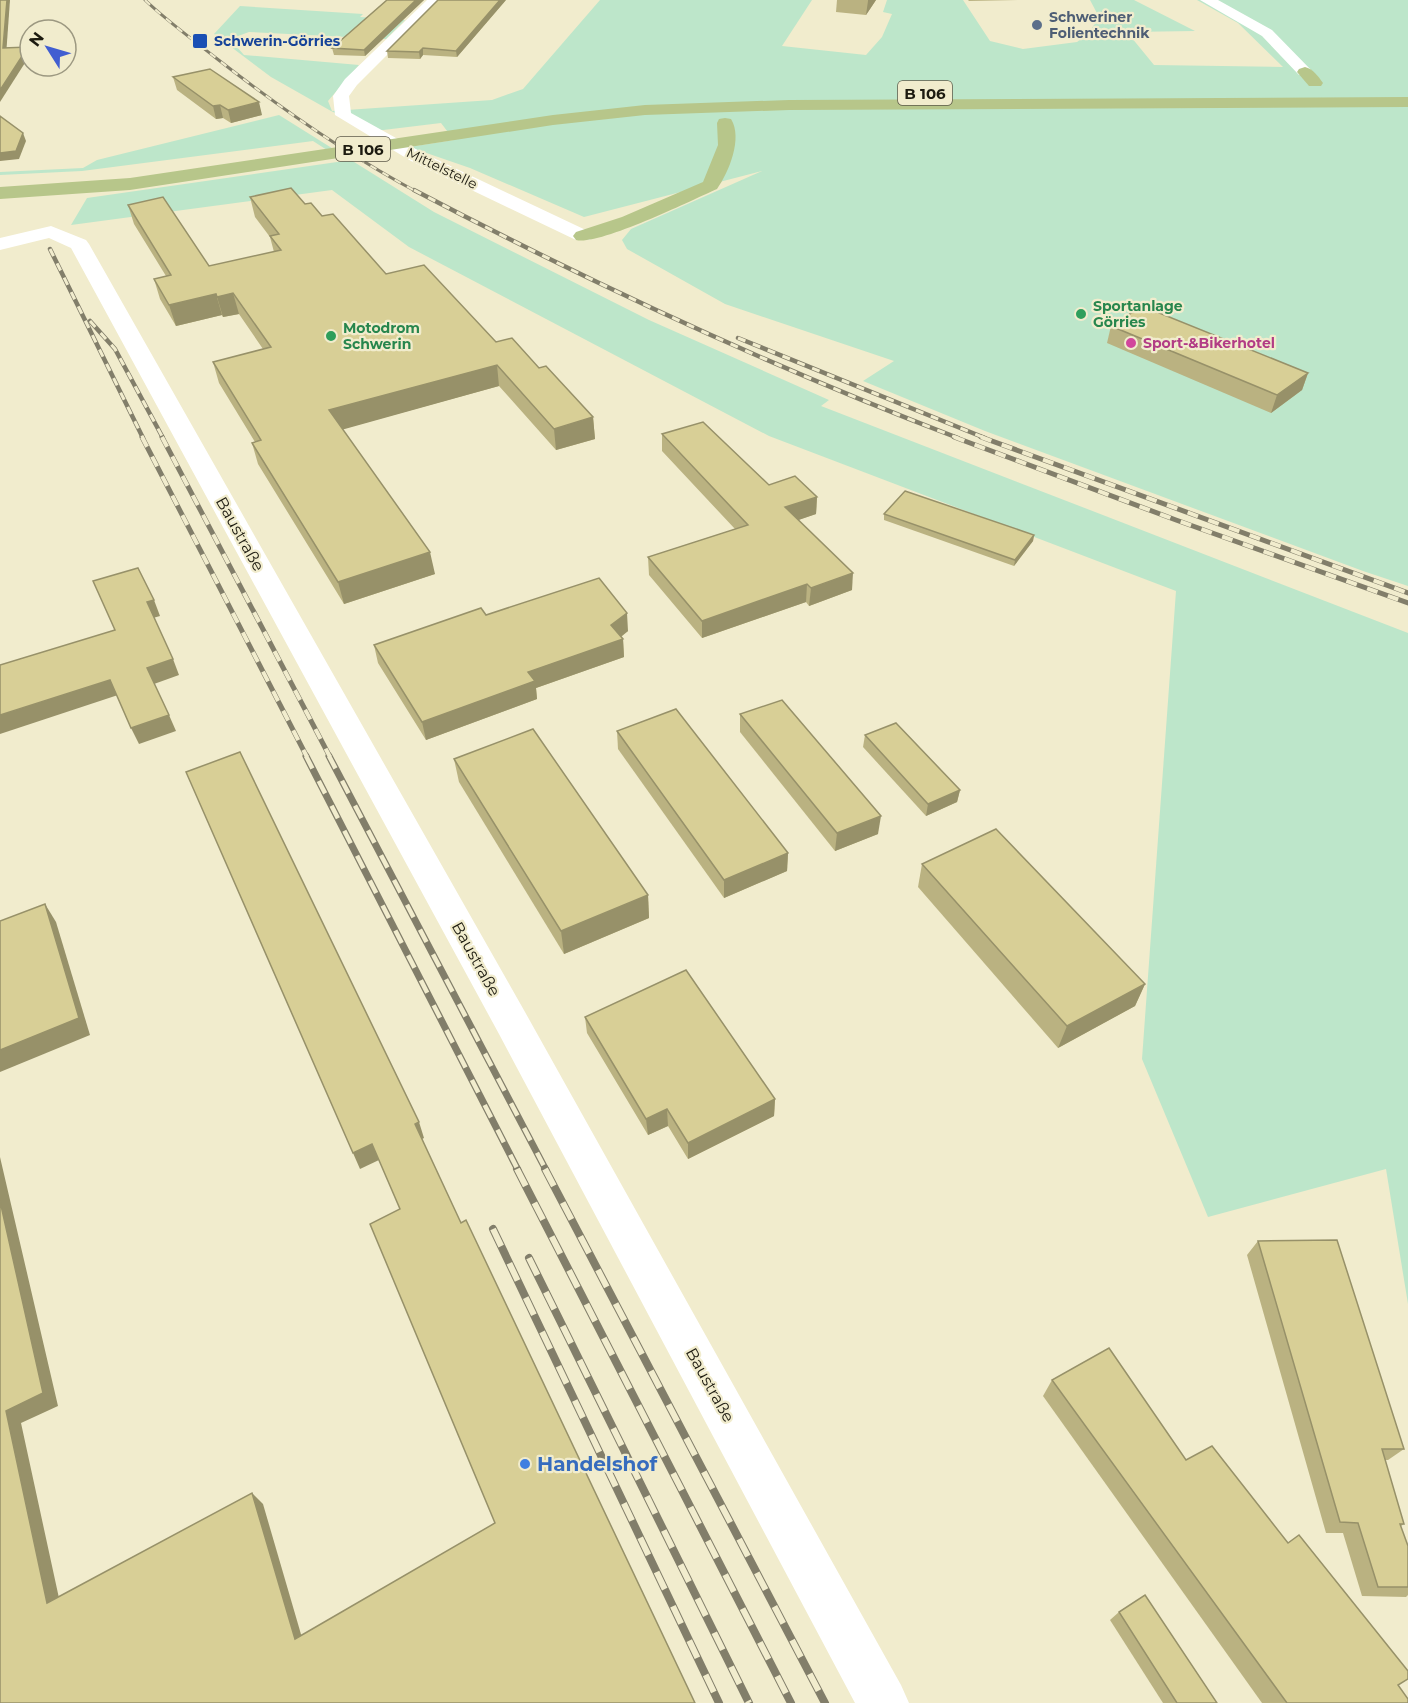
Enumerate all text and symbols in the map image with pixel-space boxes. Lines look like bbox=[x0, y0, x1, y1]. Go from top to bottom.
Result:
place label: Schweriner Folientechnik bbox=[1049, 8, 1150, 42]
north arrow bbox=[18, 18, 78, 78]
marker: Schweriner Folientechnik bbox=[1030, 18, 1044, 32]
text: N bbox=[25, 28, 48, 50]
marker: Schwerin-Görries bbox=[191, 32, 209, 50]
place label: Schwerin-Görries bbox=[214, 32, 341, 50]
road number: B 106 bbox=[898, 81, 952, 105]
road number: B 106 bbox=[336, 137, 390, 161]
street label: Mittelstelle bbox=[404, 143, 480, 193]
place label: Sportanlage Görries bbox=[1093, 297, 1183, 331]
marker: Sportanlage Görries bbox=[1074, 307, 1088, 321]
place label: Motodrom Schwerin bbox=[343, 319, 420, 353]
marker: Motodrom Schwerin bbox=[324, 329, 338, 343]
place label: Sport-&Bikerhotel bbox=[1143, 334, 1275, 352]
marker: Sport-&Bikerhotel bbox=[1124, 336, 1138, 350]
street label: Baustraße bbox=[212, 493, 268, 575]
street label: Baustraße bbox=[448, 918, 504, 1000]
street label: Baustraße bbox=[682, 1344, 738, 1426]
place label: Handelshof bbox=[537, 1452, 658, 1476]
marker: Handelshof bbox=[518, 1457, 532, 1471]

